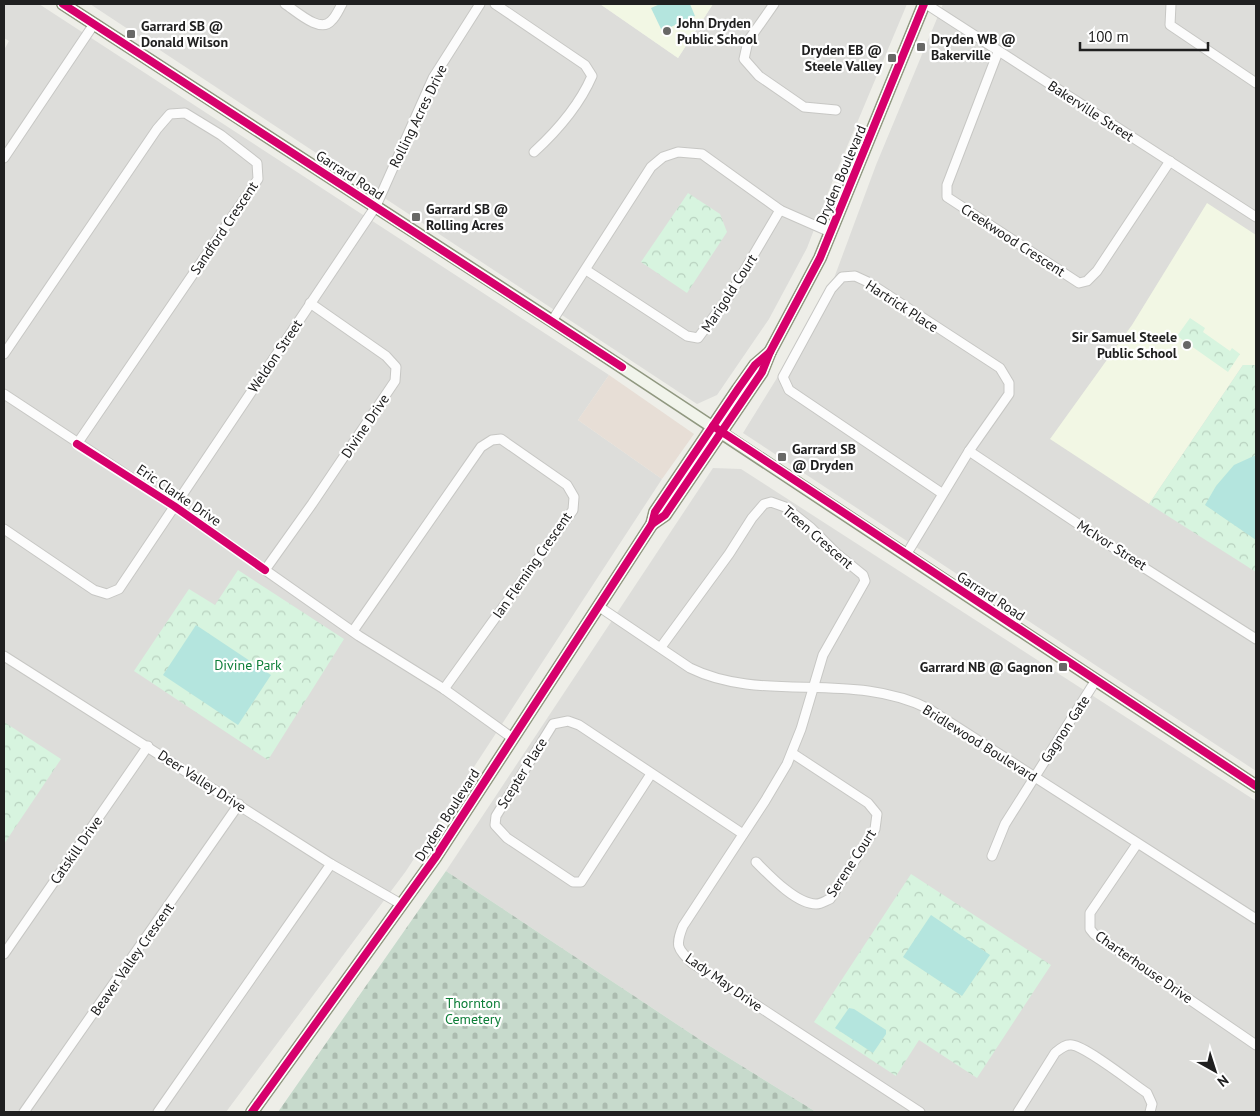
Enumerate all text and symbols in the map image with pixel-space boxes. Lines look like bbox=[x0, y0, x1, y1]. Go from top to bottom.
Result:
place label: John Dryden Public School bbox=[676, 14, 758, 48]
place label: Garrard SB @ Donald Wilson bbox=[141, 17, 228, 51]
scale bar bbox=[1080, 20, 1208, 52]
marker: John Dryden Public School bbox=[661, 25, 673, 37]
text: 100 m bbox=[1088, 27, 1129, 46]
marker: Garrard SB @ Donald Wilson bbox=[125, 28, 137, 40]
place label: Dryden WB @ Bakerville bbox=[931, 30, 1016, 64]
place label: Dryden EB @ Steele Valley bbox=[802, 41, 882, 75]
marker: Dryden WB @ Bakerville bbox=[915, 41, 927, 53]
marker: Dryden EB @ Steele Valley bbox=[886, 52, 898, 64]
street label: Rolling Acres Drive bbox=[385, 61, 451, 171]
street label: Bakerville Street bbox=[1045, 77, 1138, 146]
street label: Dryden Boulevard bbox=[812, 122, 870, 228]
street label: Garrard Road bbox=[313, 146, 387, 204]
street label: Sandford Crescent bbox=[186, 178, 262, 278]
place label: Garrard SB @ Rolling Acres bbox=[426, 200, 508, 234]
street label: Creekwood Crescent bbox=[957, 200, 1069, 281]
marker: Garrard SB @ Rolling Acres bbox=[410, 211, 422, 223]
street label: Marigold Court bbox=[697, 250, 761, 335]
street label: Hartrick Place bbox=[862, 276, 942, 336]
street label: Weldon Street bbox=[244, 316, 306, 396]
place label: Sir Samuel Steele Public School bbox=[1072, 328, 1178, 362]
marker: Sir Samuel Steele Public School bbox=[1181, 339, 1193, 351]
street label: Divine Drive bbox=[337, 391, 393, 461]
place label: Garrard SB @ Dryden bbox=[792, 440, 856, 474]
marker: Garrard SB @ Dryden bbox=[776, 451, 788, 463]
street label: Eric Clarke Drive bbox=[133, 460, 225, 530]
street label: Treen Crescent bbox=[779, 501, 857, 573]
street label: Ian Fleming Crescent bbox=[489, 508, 576, 622]
street label: McIvor Street bbox=[1074, 516, 1151, 574]
street label: Garrard Road bbox=[954, 567, 1028, 625]
park label: Divine Park bbox=[214, 656, 282, 674]
place label: Garrard NB @ Gagnon bbox=[920, 658, 1053, 676]
marker: Garrard NB @ Gagnon bbox=[1057, 661, 1069, 673]
street label: Gagnon Gate bbox=[1037, 692, 1093, 766]
street label: Bridlewood Boulevard bbox=[919, 700, 1041, 786]
street label: Scepter Place bbox=[493, 734, 551, 812]
street label: Deer Valley Drive bbox=[154, 746, 250, 816]
street label: Dryden Boulevard bbox=[410, 765, 484, 865]
street label: Catskill Drive bbox=[46, 812, 106, 888]
street label: Serene Court bbox=[822, 825, 880, 900]
street label: Beaver Valley Crescent bbox=[86, 899, 178, 1019]
street label: Charterhouse Drive bbox=[1092, 927, 1196, 1007]
street label: Lady May Drive bbox=[682, 949, 766, 1015]
park label: Thornton Cemetery bbox=[445, 994, 502, 1028]
north arrow bbox=[1190, 1046, 1240, 1096]
text: N bbox=[1214, 1071, 1232, 1091]

